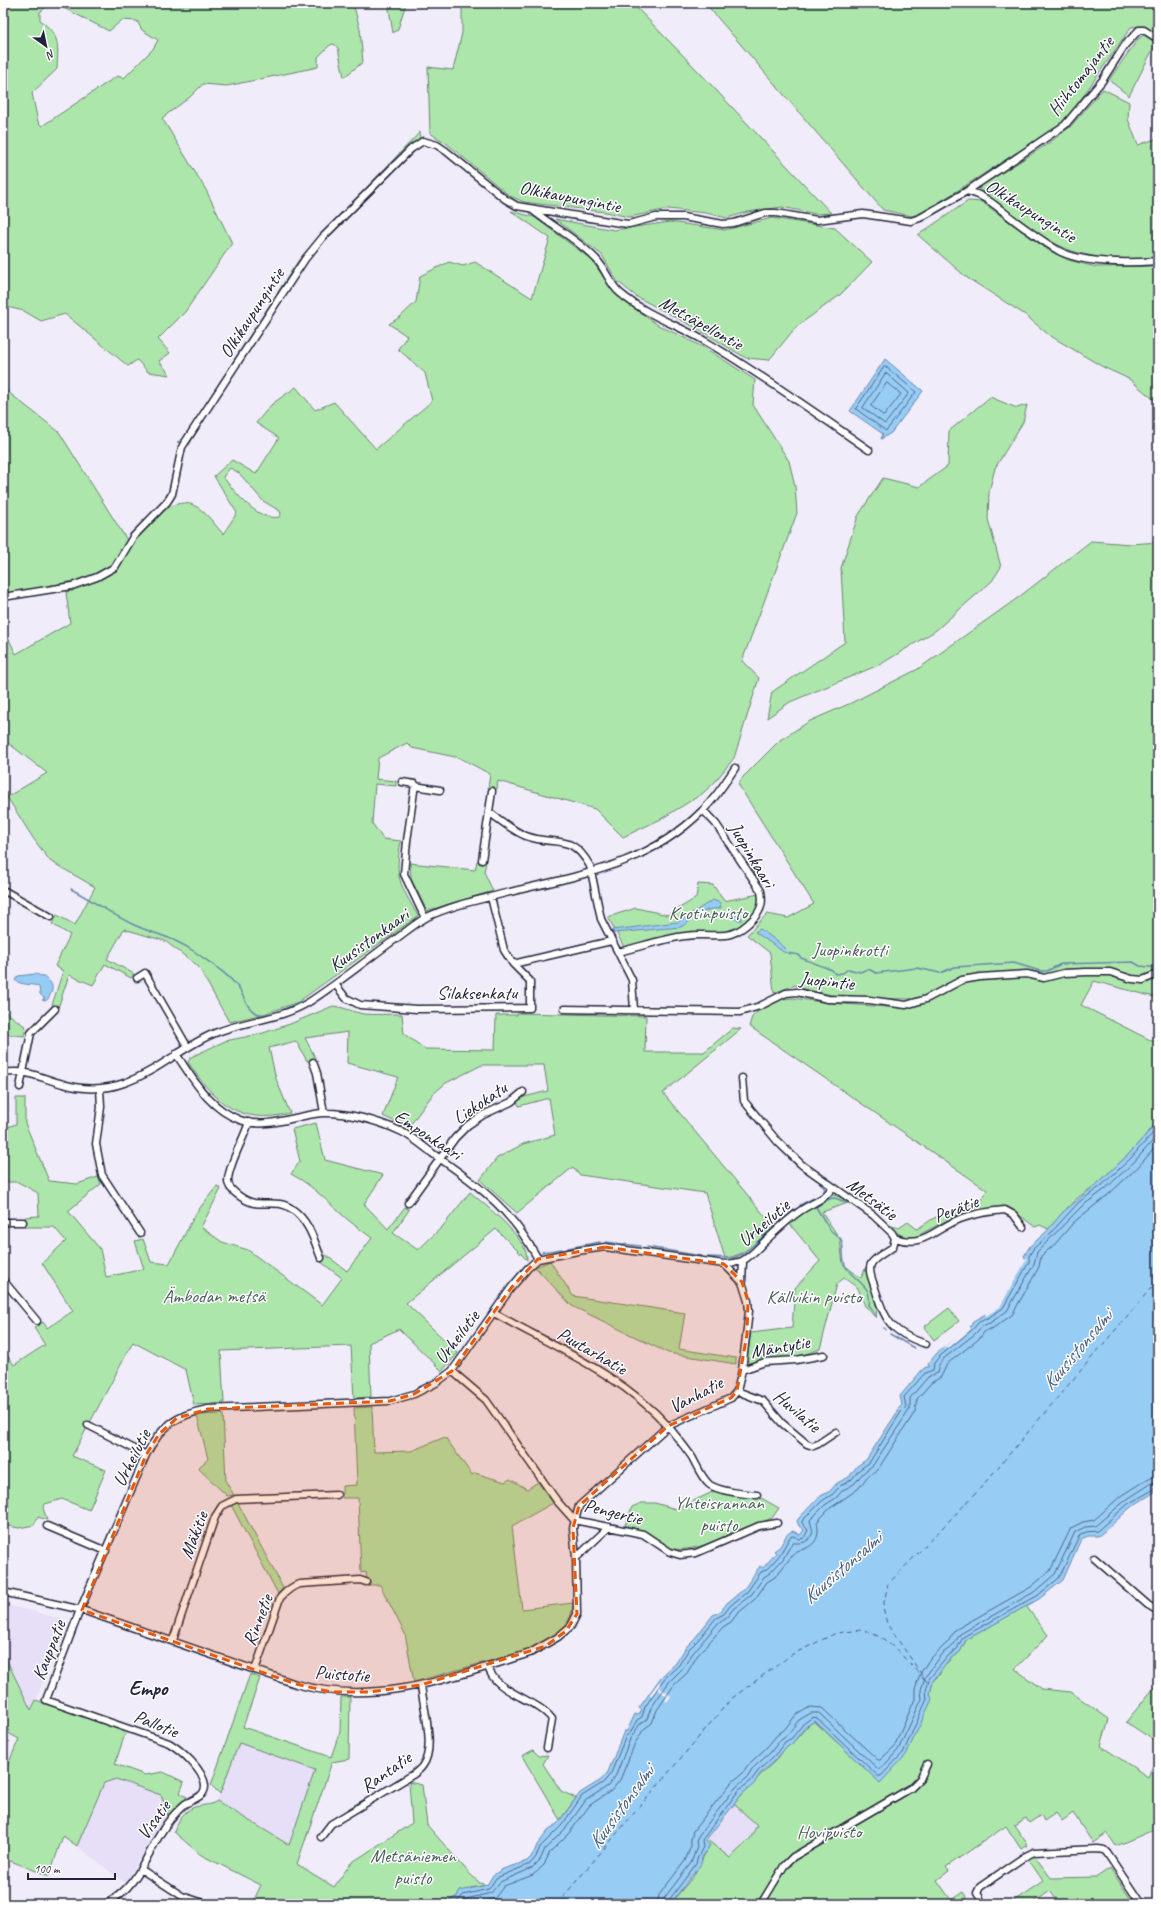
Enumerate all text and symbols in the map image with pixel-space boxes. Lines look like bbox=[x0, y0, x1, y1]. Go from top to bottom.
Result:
north arrow bbox=[26, 26, 66, 66]
street label: Hiihtomajantie bbox=[1042, 30, 1121, 121]
text: N bbox=[43, 47, 58, 63]
street label: Olkikaupungintie bbox=[981, 174, 1082, 249]
street label: Olkikaupungintie bbox=[517, 175, 624, 219]
street label: Olkikaupungintie bbox=[214, 262, 291, 363]
street label: Metsäpellontie bbox=[655, 290, 749, 357]
street label: Juopinkaari bbox=[723, 817, 782, 894]
street label: Kuusistonkaari bbox=[324, 901, 416, 977]
park label: Krotinpuisto bbox=[669, 901, 750, 925]
park label: Juopinkrotti bbox=[811, 938, 890, 962]
street label: Juopintie bbox=[798, 966, 857, 996]
street label: Silaksenkatu bbox=[437, 981, 519, 1005]
street label: Liekokatu bbox=[448, 1075, 513, 1130]
street label: Emponkaari bbox=[390, 1104, 468, 1167]
street label: Metsätie bbox=[842, 1172, 903, 1227]
street label: Perätie bbox=[930, 1189, 983, 1228]
street label: Urheilutie bbox=[733, 1193, 796, 1252]
park label: Ämbodan metsä bbox=[163, 1284, 267, 1308]
park label: Källvikin puisto bbox=[767, 1285, 864, 1309]
water label: Kuusistonsalmi bbox=[1036, 1301, 1121, 1395]
street label: Urheilutie bbox=[429, 1304, 486, 1369]
street label: Puutarhatie bbox=[553, 1322, 633, 1381]
street label: Mäntytie bbox=[749, 1330, 813, 1364]
street label: Vanhatie bbox=[665, 1370, 729, 1419]
street label: Huvilatie bbox=[768, 1384, 827, 1439]
street label: Urheilutie bbox=[107, 1424, 157, 1491]
park label: Yhteisrannan puisto bbox=[674, 1491, 764, 1537]
street label: Pengertie bbox=[581, 1493, 646, 1531]
street label: Mäkitie bbox=[174, 1506, 215, 1562]
water label: Kuusistonsalmi bbox=[797, 1523, 891, 1609]
street label: Rinnetie bbox=[237, 1589, 279, 1649]
street label: Kauppatie bbox=[27, 1615, 72, 1683]
street label: Puistotie bbox=[314, 1660, 372, 1688]
district label: Empo bbox=[129, 1675, 169, 1701]
street label: Pallotie bbox=[130, 1704, 183, 1744]
street label: Rantatie bbox=[356, 1745, 418, 1798]
water label: Kuusistonsalmi bbox=[582, 1756, 663, 1853]
street label: Visatie bbox=[132, 1794, 177, 1844]
park label: Hovipuisto bbox=[797, 1820, 864, 1844]
park label: Metsäniemen puisto bbox=[370, 1844, 457, 1890]
scale bar bbox=[28, 1855, 115, 1881]
text: 100 m bbox=[34, 1861, 61, 1877]

